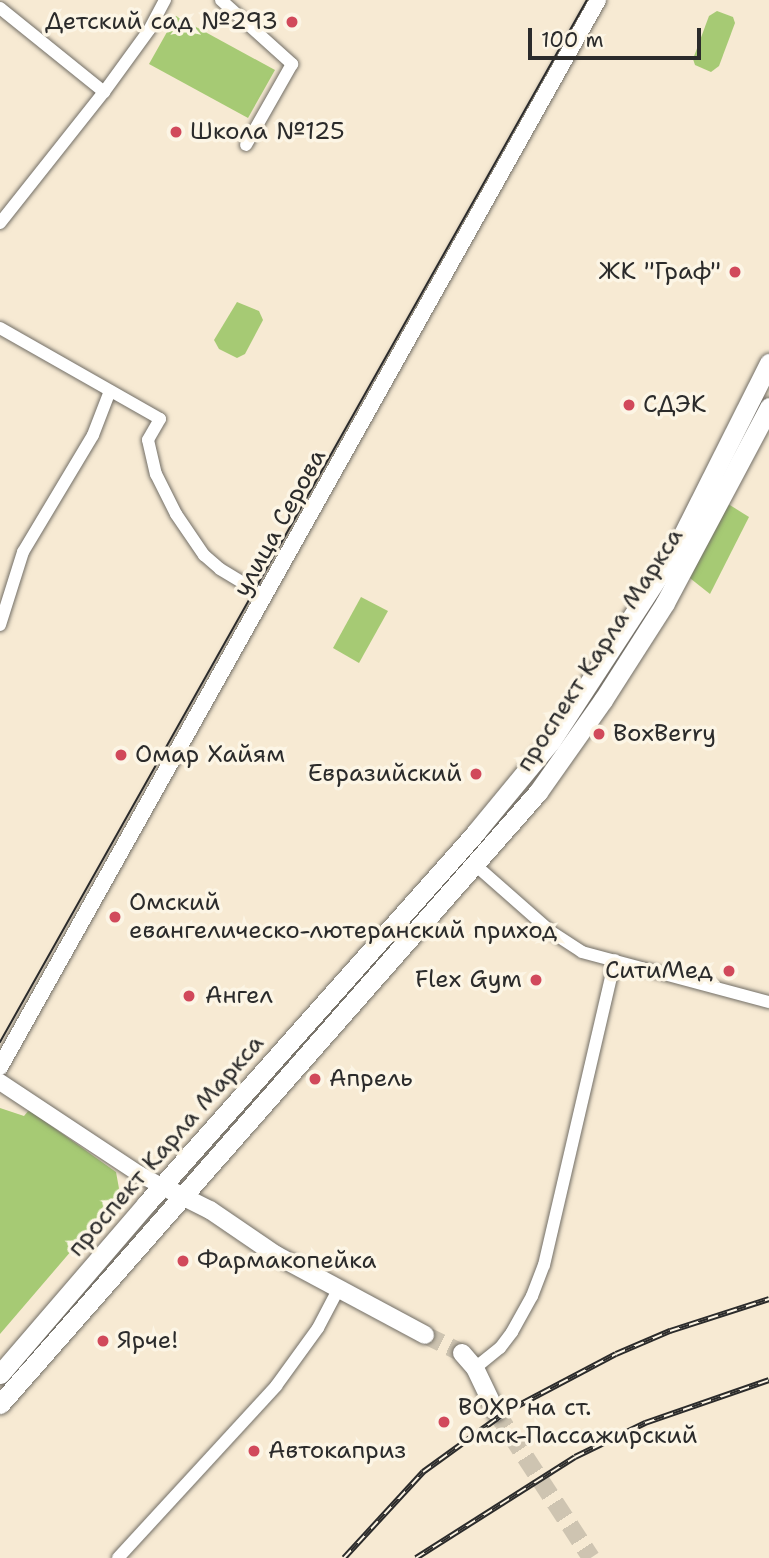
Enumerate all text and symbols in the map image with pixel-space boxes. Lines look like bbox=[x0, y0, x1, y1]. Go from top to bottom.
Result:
place label: Детский сад №293 bbox=[45, 8, 278, 36]
marker: Детский сад №293 bbox=[284, 14, 300, 30]
scale bar bbox=[531, 14, 704, 58]
text: 100 m bbox=[541, 26, 604, 54]
place label: Школа №125 bbox=[190, 118, 345, 146]
marker: Школа №125 bbox=[168, 124, 184, 140]
place label: ЖК "Граф" bbox=[599, 258, 721, 286]
marker: ЖК "Граф" bbox=[727, 264, 743, 280]
place label: СДЭК bbox=[643, 391, 706, 419]
marker: СДЭК bbox=[621, 397, 637, 413]
street label: улица Серова bbox=[228, 444, 332, 602]
street label: проспект Карла Маркса bbox=[511, 523, 689, 777]
place label: BoxBerry bbox=[613, 720, 716, 748]
marker: BoxBerry bbox=[591, 726, 607, 742]
place label: Омар Хайям bbox=[135, 741, 285, 769]
marker: Омар Хайям bbox=[113, 747, 129, 763]
place label: Евразийский bbox=[308, 760, 462, 788]
marker: Евразийский bbox=[468, 766, 484, 782]
place label: Омский евангелическо-лютеранский приход bbox=[129, 889, 557, 945]
marker: Омский евангелическо-лютеранский приход bbox=[107, 909, 123, 925]
place label: СитиМед bbox=[605, 957, 713, 985]
marker: СитиМед bbox=[719, 961, 739, 981]
place label: Flex Gym bbox=[415, 966, 522, 994]
marker: Flex Gym bbox=[528, 972, 544, 988]
place label: Ангел bbox=[205, 982, 273, 1010]
marker: Ангел bbox=[179, 986, 199, 1006]
street label: проспект Карла Маркса bbox=[62, 1029, 270, 1263]
place label: Апрель bbox=[329, 1065, 413, 1093]
marker: Апрель bbox=[307, 1071, 323, 1087]
place label: Фармакопейка bbox=[197, 1247, 377, 1275]
marker: Фармакопейка bbox=[175, 1253, 191, 1269]
place label: Ярче! bbox=[117, 1327, 178, 1355]
marker: Ярче! bbox=[95, 1333, 111, 1349]
place label: ВОХР на ст. Омск-Пассажирский bbox=[458, 1394, 697, 1450]
marker: ВОХР на ст. Омск-Пассажирский bbox=[436, 1414, 452, 1430]
place label: Автокаприз bbox=[268, 1437, 406, 1465]
marker: Автокаприз bbox=[246, 1443, 262, 1459]

